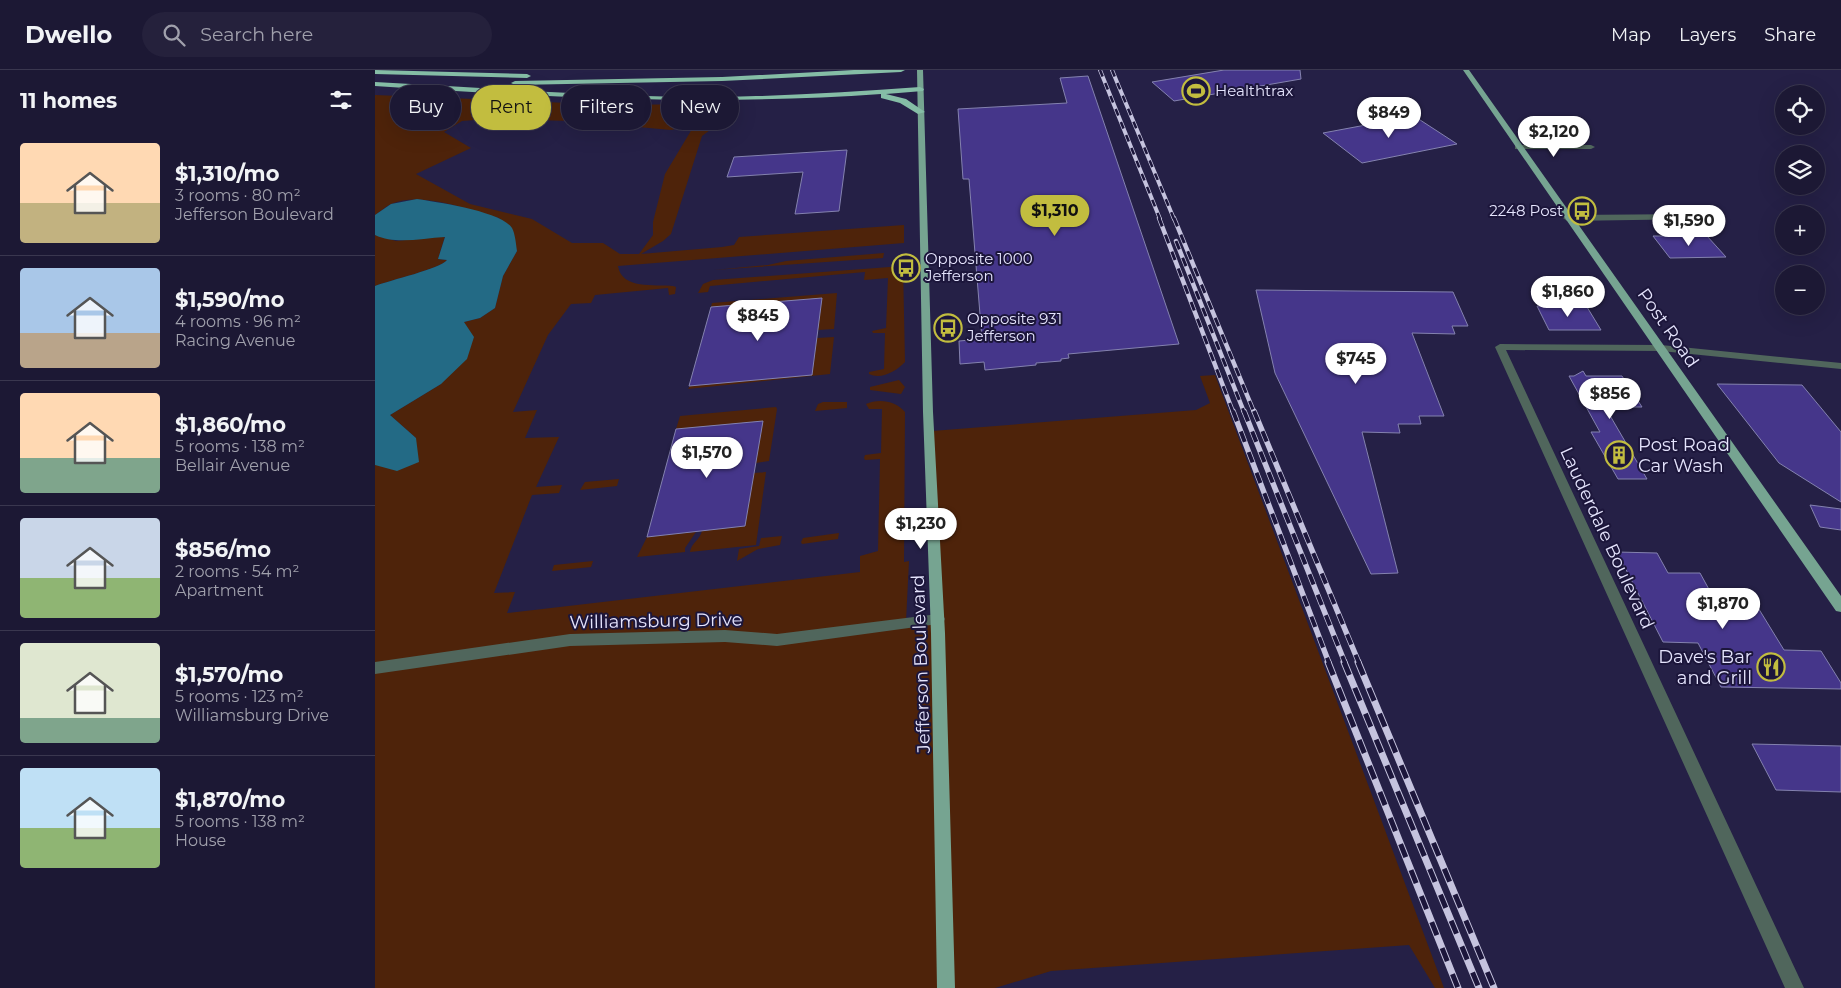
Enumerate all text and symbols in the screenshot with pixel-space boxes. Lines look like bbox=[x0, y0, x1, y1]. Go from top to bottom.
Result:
search box bbox=[142, 12, 492, 57]
text: Dwello bbox=[25, 20, 112, 49]
icon: search bbox=[160, 21, 188, 49]
text: Search here bbox=[200, 23, 313, 46]
text: Map bbox=[1611, 24, 1651, 46]
text: Layers bbox=[1679, 24, 1736, 46]
text: Share bbox=[1764, 24, 1816, 46]
sports icon: Healthtrax bbox=[1181, 76, 1211, 106]
place label: Healthtrax bbox=[1215, 81, 1293, 100]
chip: Buy bbox=[390, 85, 461, 130]
chip: Rent bbox=[471, 85, 551, 130]
chip: Filters bbox=[561, 85, 651, 130]
chip: New bbox=[661, 85, 739, 130]
map controls bbox=[1775, 85, 1825, 315]
button: locate bbox=[1775, 85, 1825, 135]
icon: filters bbox=[327, 86, 355, 114]
text: 11 homes bbox=[20, 88, 117, 113]
pin: $849 bbox=[1359, 97, 1419, 139]
text: $849 bbox=[1368, 103, 1410, 122]
pin: $2,120 bbox=[1513, 116, 1595, 158]
text: $2,120 bbox=[1529, 122, 1579, 141]
button: layers bbox=[1775, 145, 1825, 195]
text: $1,310/mo bbox=[175, 161, 279, 186]
icon: home bbox=[60, 163, 120, 223]
text: 3 rooms · 80 m² bbox=[175, 186, 301, 205]
pin: $1,310 bbox=[1014, 194, 1096, 237]
bus stop icon: 2248 Post bbox=[1567, 196, 1597, 226]
text: $1,310 bbox=[1031, 201, 1079, 220]
place label: 2248 Post bbox=[1489, 201, 1563, 220]
pin: $1,590 bbox=[1648, 204, 1730, 247]
text: Jefferson Boulevard bbox=[175, 205, 334, 224]
button: + bbox=[1775, 205, 1825, 255]
text: $1,590 bbox=[1663, 211, 1715, 230]
place label: Opposite 1000 Jefferson bbox=[924, 249, 1033, 285]
bus stop icon: Opposite 1000 Jefferson bbox=[891, 253, 921, 283]
button: − bbox=[1775, 265, 1825, 315]
pin: $1,860 bbox=[1527, 276, 1609, 318]
text: $1,860 bbox=[1542, 282, 1594, 301]
street label: Post Road bbox=[1633, 284, 1703, 372]
text: $1,590/mo bbox=[175, 287, 284, 312]
icon: home bbox=[60, 288, 120, 348]
pin: $845 bbox=[728, 300, 788, 342]
text: $845 bbox=[737, 306, 779, 325]
place label: Opposite 931 Jefferson bbox=[966, 309, 1062, 345]
text: 4 rooms · 96 m² bbox=[175, 312, 301, 331]
bus stop icon: Opposite 931 Jefferson bbox=[933, 313, 963, 343]
text: Racing Avenue bbox=[175, 331, 295, 350]
pin: $745 bbox=[1326, 342, 1386, 385]
text: $745 bbox=[1336, 349, 1376, 368]
pin: $856 bbox=[1580, 378, 1640, 420]
text: $856 bbox=[1590, 384, 1630, 403]
text: $1,860/mo bbox=[175, 412, 286, 437]
icon: home bbox=[60, 413, 120, 473]
place label: Post Road Car Wash bbox=[1638, 434, 1730, 477]
pin: $1,570 bbox=[666, 436, 748, 479]
text: 5 rooms · 138 m² bbox=[175, 437, 305, 456]
building icon: Post Road Car Wash bbox=[1604, 440, 1634, 470]
text: $1,570 bbox=[682, 443, 732, 462]
street label: Lauderdale Boulevard bbox=[1555, 443, 1659, 633]
text: Bellair Avenue bbox=[175, 456, 290, 475]
pin: $1,230 bbox=[880, 508, 962, 550]
text: $1,230 bbox=[896, 514, 946, 533]
text: $856/mo bbox=[175, 537, 271, 562]
icon: home bbox=[60, 538, 120, 598]
text: 2 rooms · 54 m² bbox=[175, 562, 299, 581]
street label: Jefferson Boulevard bbox=[907, 574, 935, 755]
text: Apartment bbox=[175, 581, 264, 600]
pin: $1,870 bbox=[1682, 588, 1764, 630]
text: $1,870 bbox=[1697, 594, 1749, 613]
street label: Williamsburg Drive bbox=[569, 608, 743, 634]
place label: Dave's Bar and Grill bbox=[1658, 646, 1752, 689]
restaurant icon: Dave's Bar and Grill bbox=[1756, 652, 1786, 682]
text: $1,570/mo bbox=[175, 662, 283, 687]
icon: home bbox=[60, 663, 120, 723]
text: 5 rooms · 123 m² bbox=[175, 687, 304, 706]
text: Williamsburg Drive bbox=[175, 706, 329, 725]
text: $1,870/mo bbox=[175, 787, 285, 812]
icon: home bbox=[60, 788, 120, 848]
text: 5 rooms · 138 m² bbox=[175, 812, 305, 831]
text: House bbox=[175, 831, 226, 850]

